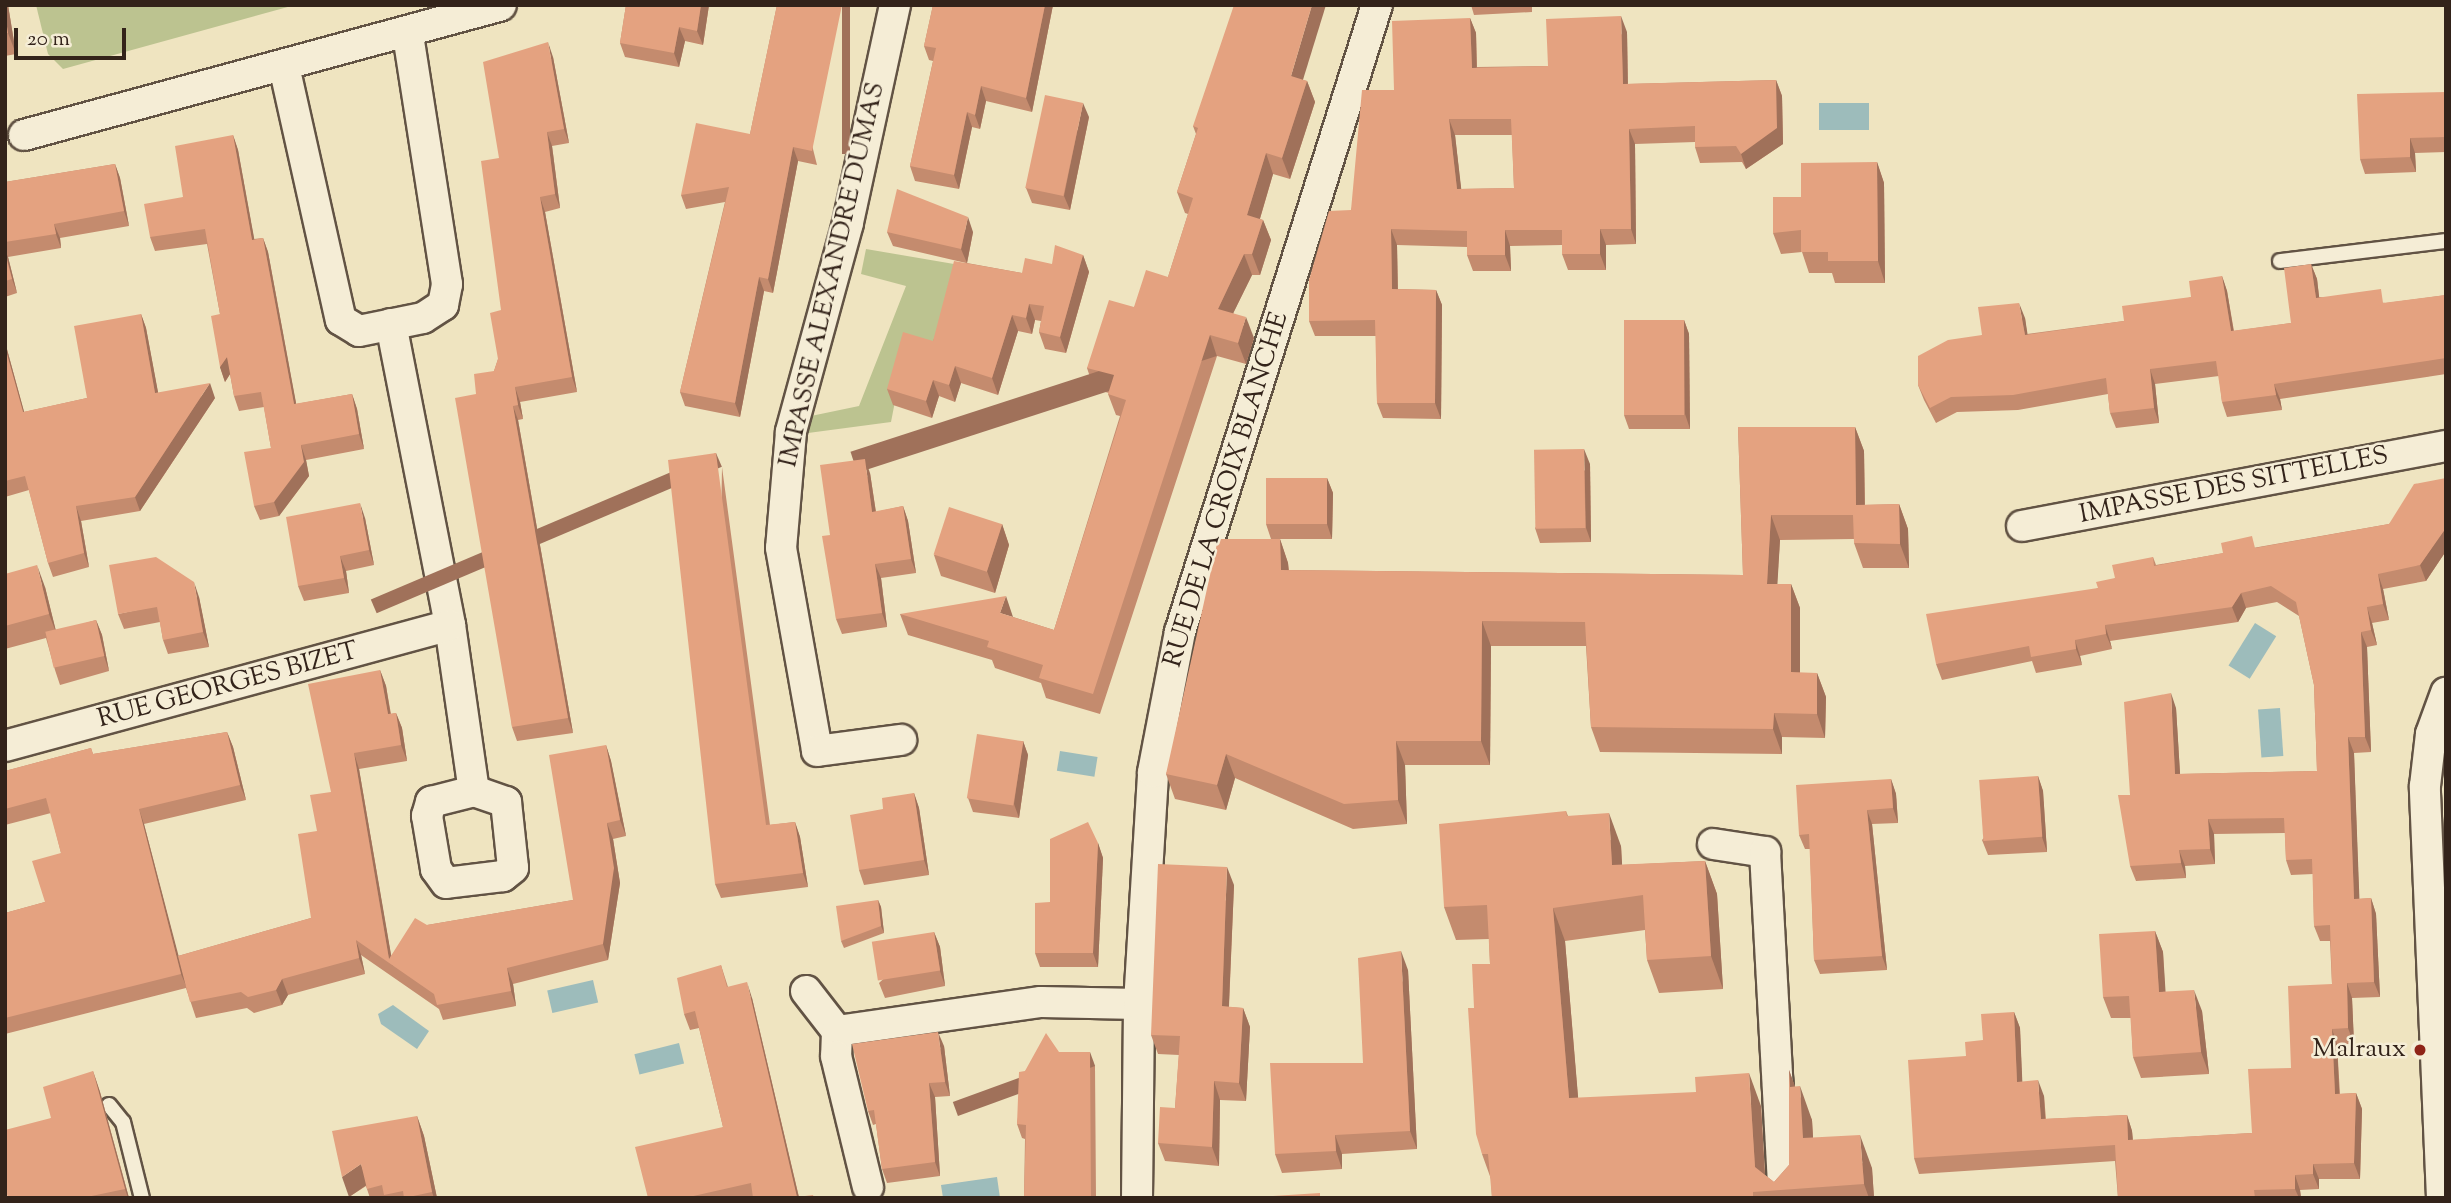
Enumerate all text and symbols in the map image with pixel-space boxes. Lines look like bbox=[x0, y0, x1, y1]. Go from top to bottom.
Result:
scale bar bbox=[18, 14, 130, 58]
text: 20 m bbox=[27, 25, 70, 55]
street label: IMPASSE ALEXANDRE DUMAS bbox=[773, 80, 893, 470]
street label: RUE DE LA CROIX BLANCHE bbox=[1158, 309, 1296, 671]
street label: IMPASSE DES SITTELLES bbox=[2077, 441, 2391, 531]
street label: RUE GEORGES BIZET bbox=[94, 636, 362, 736]
place label: Malraux bbox=[2313, 1034, 2406, 1066]
marker: Malraux bbox=[2412, 1042, 2428, 1058]

